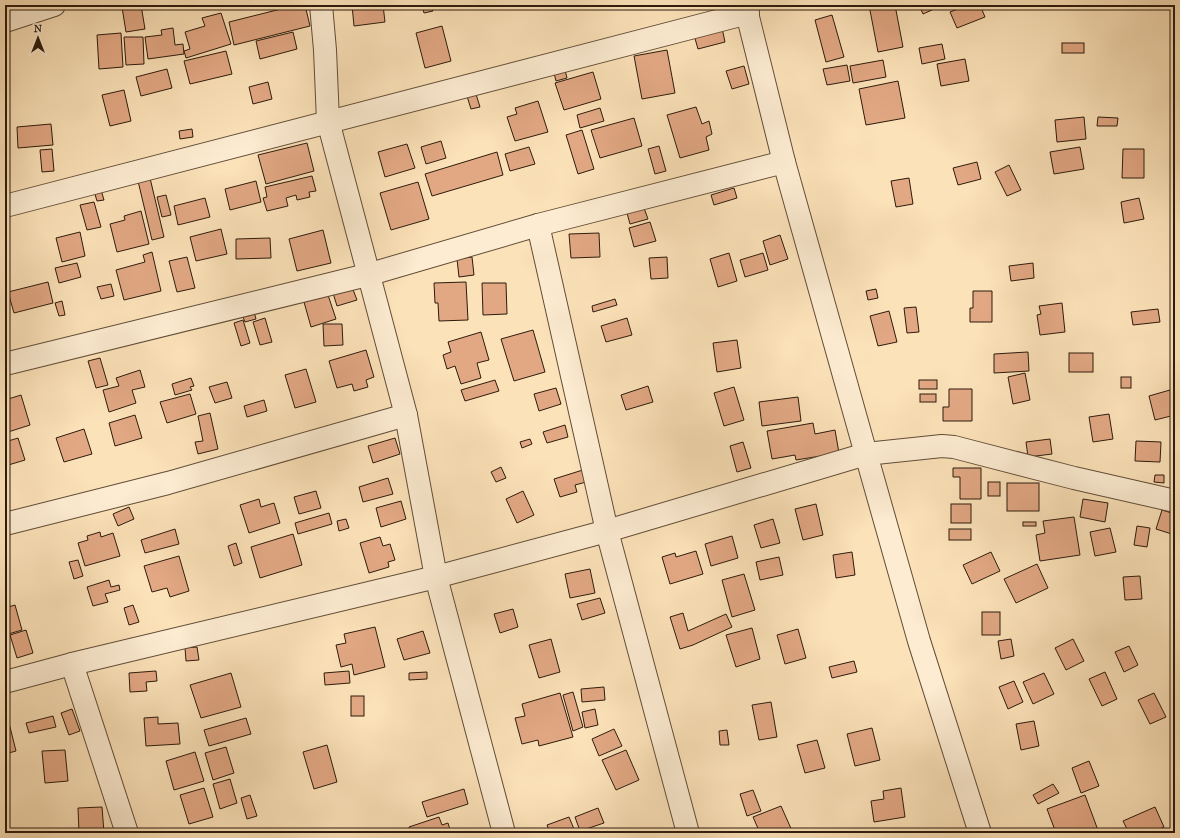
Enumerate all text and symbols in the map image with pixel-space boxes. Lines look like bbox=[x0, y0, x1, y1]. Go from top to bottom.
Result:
north arrow bbox=[18, 18, 58, 58]
text: N bbox=[34, 22, 43, 35]

